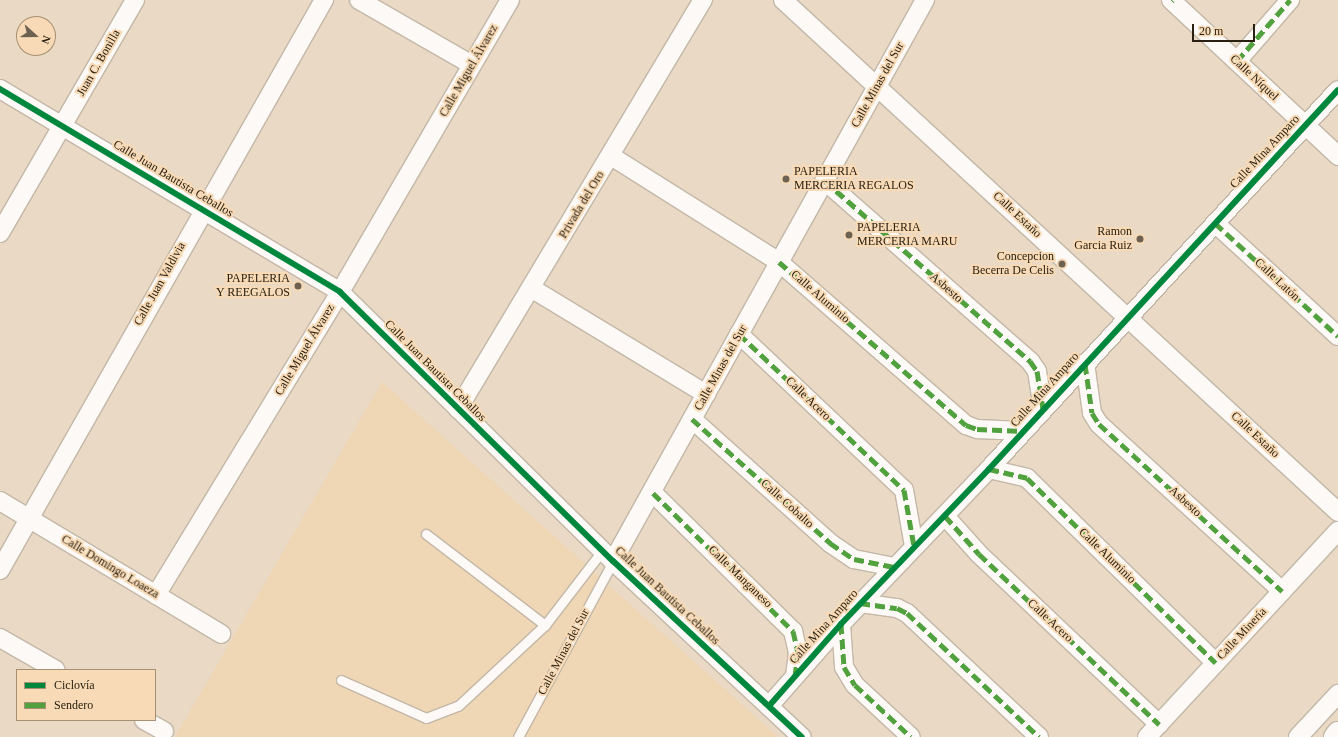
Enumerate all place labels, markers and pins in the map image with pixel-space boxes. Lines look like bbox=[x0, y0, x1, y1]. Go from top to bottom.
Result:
place label: PAPELERIA MERCERIA REGALOS bbox=[794, 165, 914, 193]
marker: PAPELERIA MERCERIA REGALOS bbox=[781, 174, 791, 184]
place label: PAPELERIA MERCERIA MARU bbox=[857, 221, 958, 249]
place label: Ramon Garcia Ruiz bbox=[1074, 225, 1132, 253]
marker: PAPELERIA MERCERIA MARU bbox=[844, 230, 854, 240]
marker: Ramon Garcia Ruiz bbox=[1135, 234, 1145, 244]
place label: Concepcion Becerra De Celis bbox=[972, 250, 1054, 278]
marker: Concepcion Becerra De Celis bbox=[1057, 259, 1067, 269]
place label: PAPELERIA Y REEGALOS bbox=[216, 272, 290, 300]
marker: PAPELERIA Y REEGALOS bbox=[293, 281, 303, 291]

